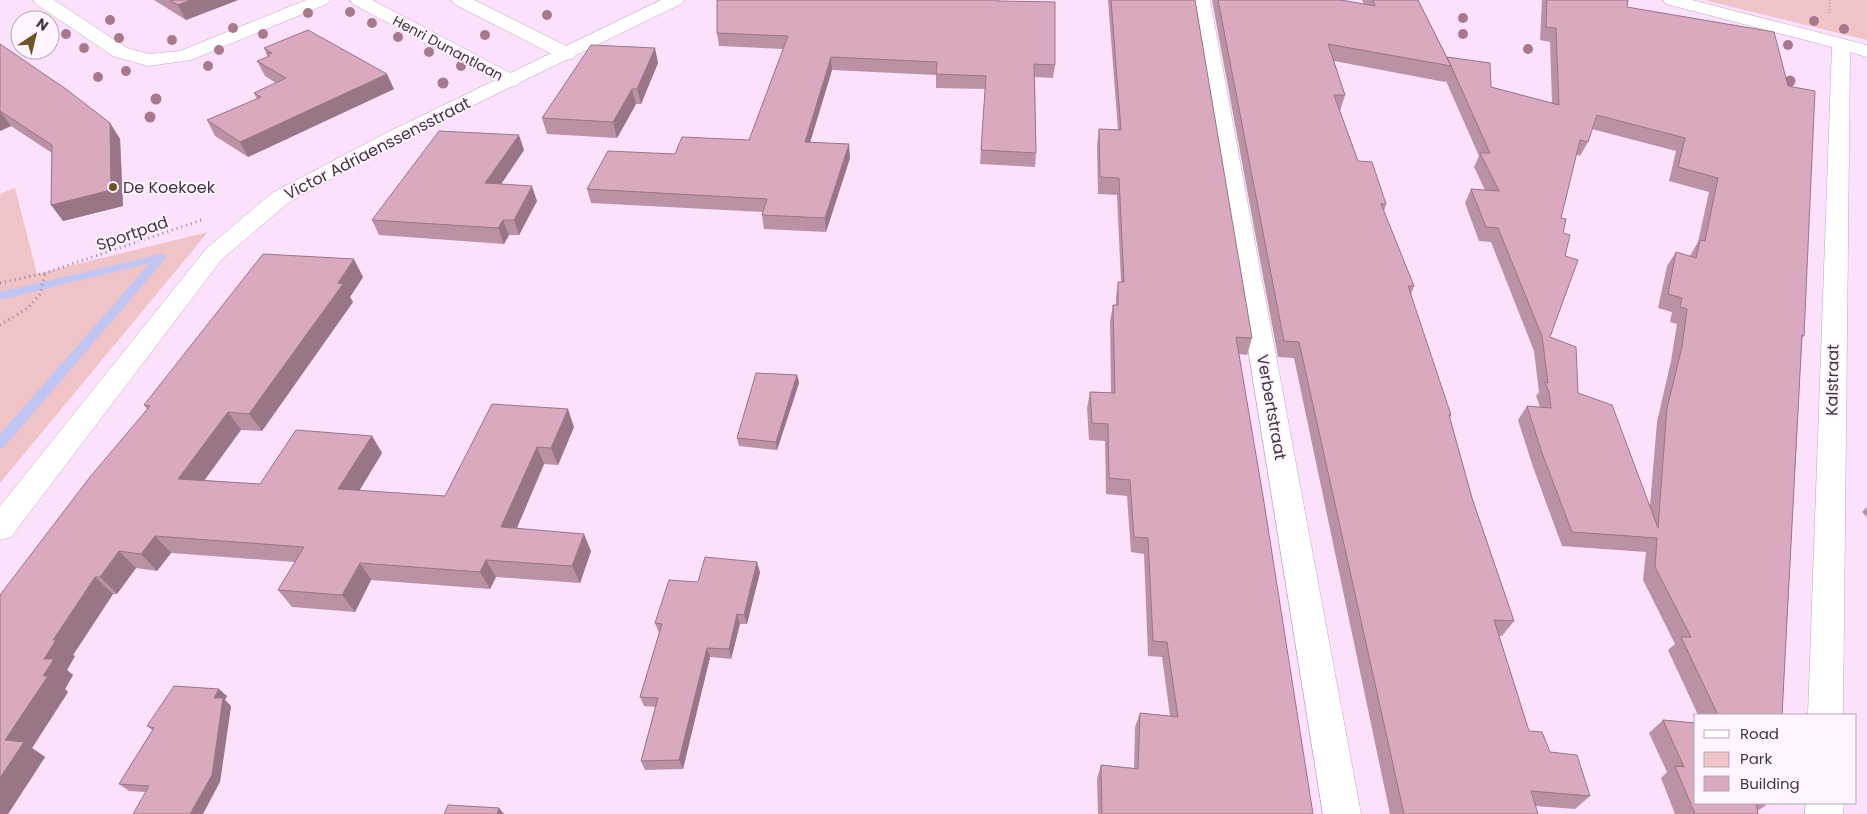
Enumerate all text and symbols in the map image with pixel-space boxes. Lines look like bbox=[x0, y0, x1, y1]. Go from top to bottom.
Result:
north arrow bbox=[10, 10, 60, 60]
street label: Henri Dunantlaan bbox=[389, 10, 507, 86]
text: N bbox=[32, 13, 53, 36]
street label: Victor Adriaenssensstraat bbox=[280, 91, 474, 205]
place label: De Koekoek bbox=[123, 176, 216, 199]
marker: De Koekoek bbox=[107, 181, 119, 193]
street label: Sportpad bbox=[93, 210, 171, 257]
street label: Kalstraat bbox=[1820, 344, 1845, 416]
street label: Verbertstraat bbox=[1251, 352, 1292, 462]
legend bbox=[1694, 714, 1857, 804]
text: Road bbox=[1740, 723, 1779, 744]
text: Park bbox=[1740, 748, 1772, 769]
text: Building bbox=[1740, 773, 1800, 794]

